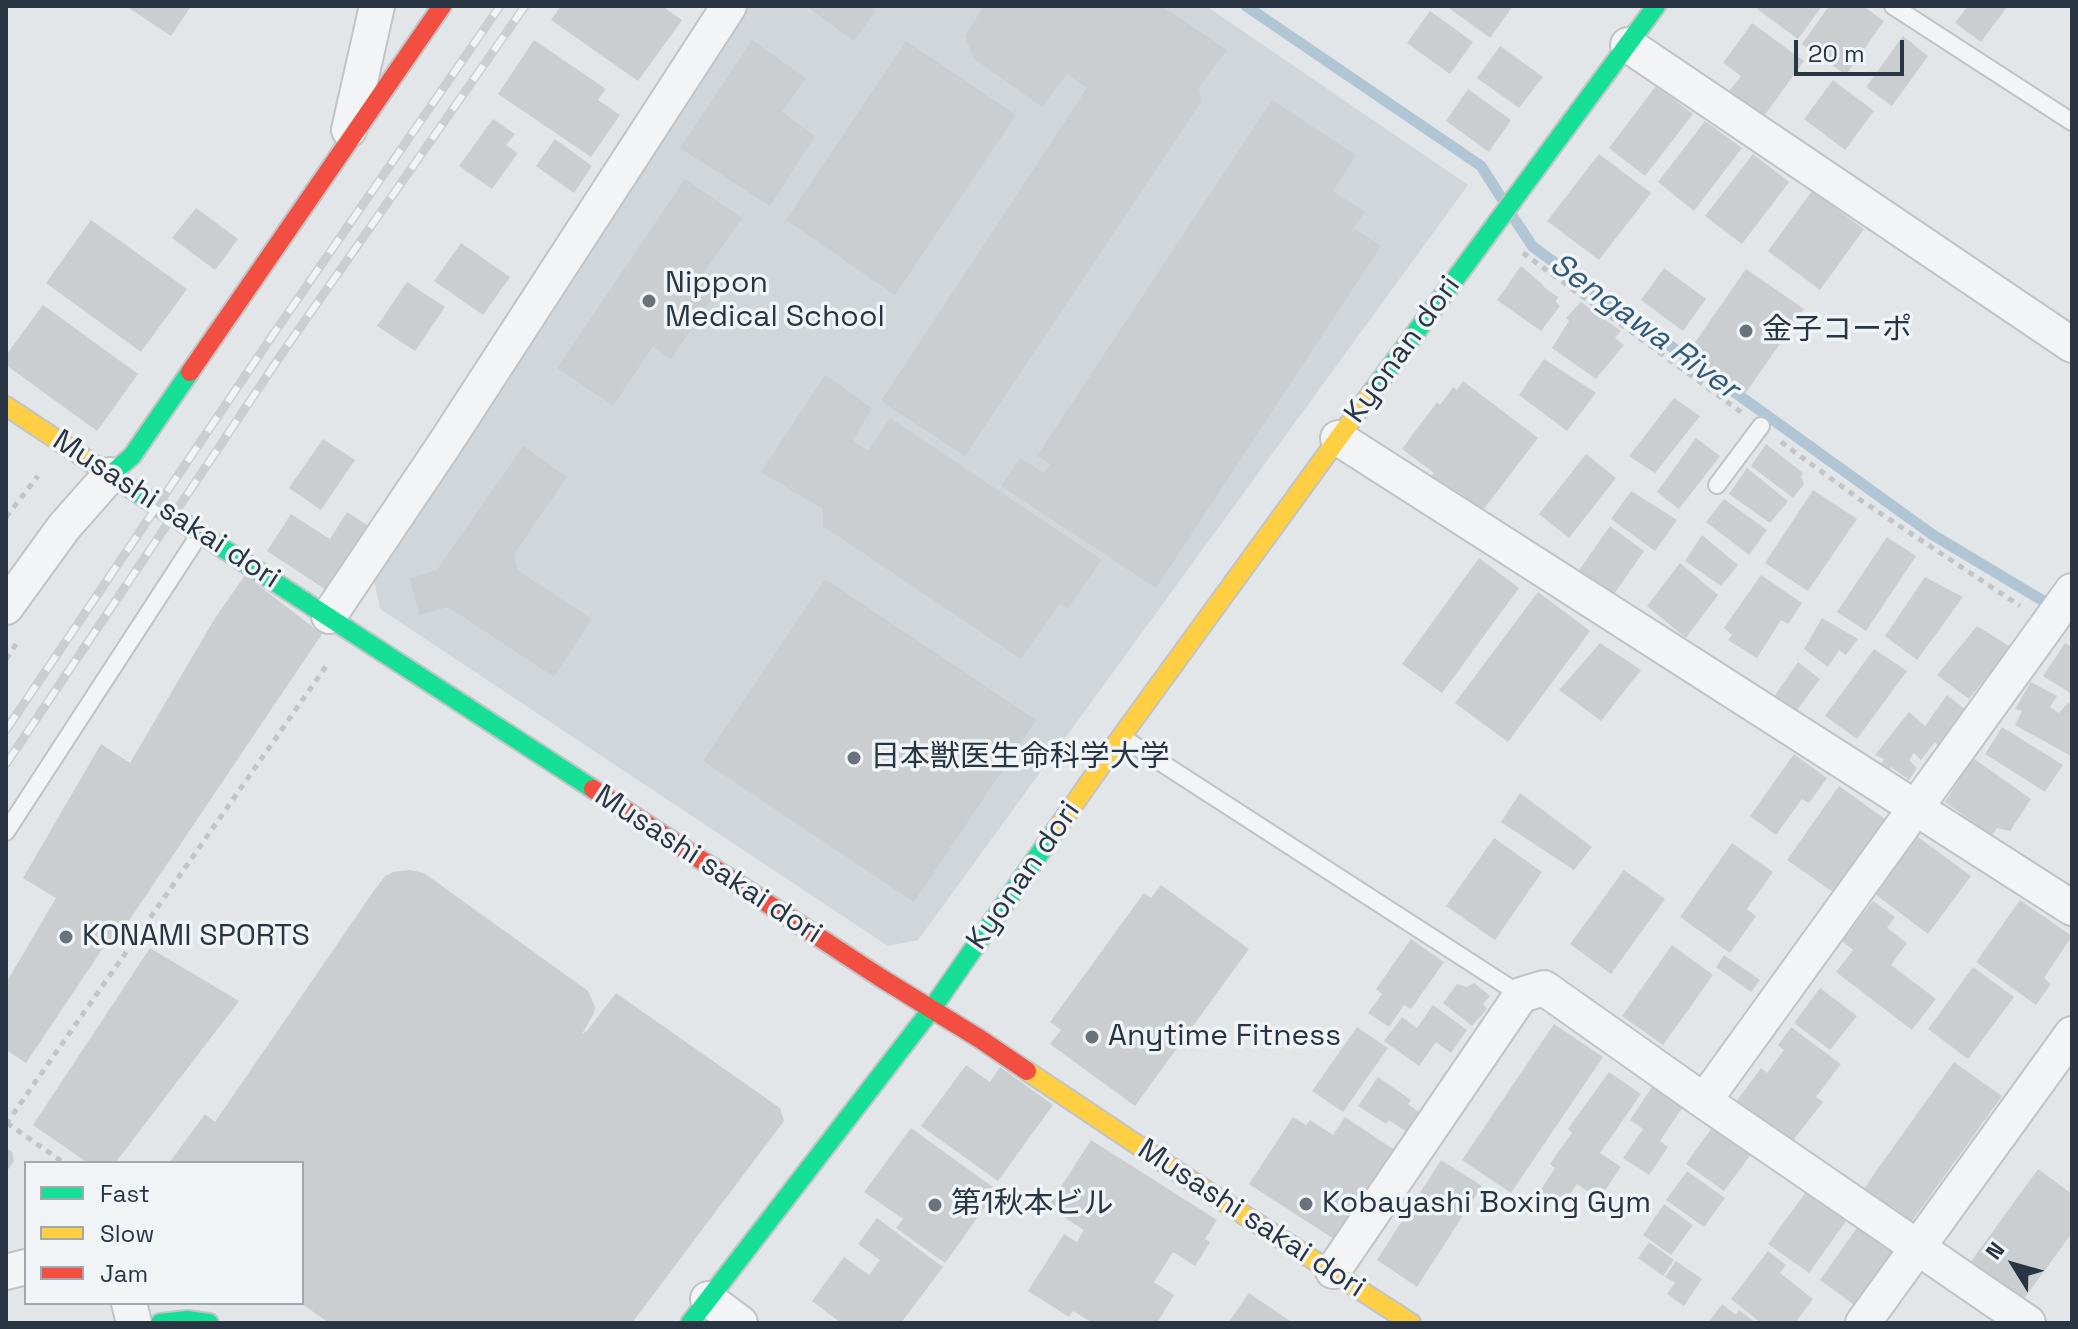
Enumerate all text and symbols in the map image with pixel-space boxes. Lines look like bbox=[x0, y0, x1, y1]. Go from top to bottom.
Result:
scale bar bbox=[1798, 24, 1908, 74]
text: 20 m bbox=[1808, 38, 1865, 69]
water label: Sengawa River bbox=[1542, 246, 1746, 408]
place label: Nippon Medical School bbox=[665, 266, 885, 336]
street label: Kyonan dori bbox=[1338, 269, 1468, 431]
marker: Nippon Medical School bbox=[640, 292, 658, 310]
place label: 金子コーポ bbox=[1762, 313, 1912, 349]
marker: 金子コーポ bbox=[1737, 322, 1755, 340]
street label: Musashi sakai dori bbox=[46, 423, 286, 597]
place label: 日本獣医生命科学大学 bbox=[870, 740, 1170, 776]
marker: 日本獣医生命科学大学 bbox=[845, 749, 863, 767]
street label: Musashi sakai dori bbox=[588, 778, 828, 952]
street label: Kyonan dori bbox=[960, 795, 1088, 957]
place label: KONAMI SPORTS bbox=[82, 919, 310, 955]
marker: KONAMI SPORTS bbox=[57, 928, 75, 946]
place label: Anytime Fitness bbox=[1108, 1019, 1341, 1055]
marker: Anytime Fitness bbox=[1083, 1028, 1101, 1046]
street label: Musashi sakai dori bbox=[1131, 1132, 1371, 1306]
legend bbox=[24, 1161, 304, 1305]
text: Fast bbox=[100, 1178, 150, 1209]
place label: Kobayashi Boxing Gym bbox=[1322, 1186, 1651, 1222]
place label: 第1秋本ビル bbox=[951, 1187, 1114, 1223]
marker: Kobayashi Boxing Gym bbox=[1297, 1195, 1315, 1213]
marker: 第1秋本ビル bbox=[926, 1196, 944, 1214]
text: Slow bbox=[100, 1218, 154, 1249]
north arrow bbox=[1974, 1225, 2054, 1305]
text: N bbox=[1979, 1236, 2010, 1265]
text: Jam bbox=[100, 1258, 148, 1289]

